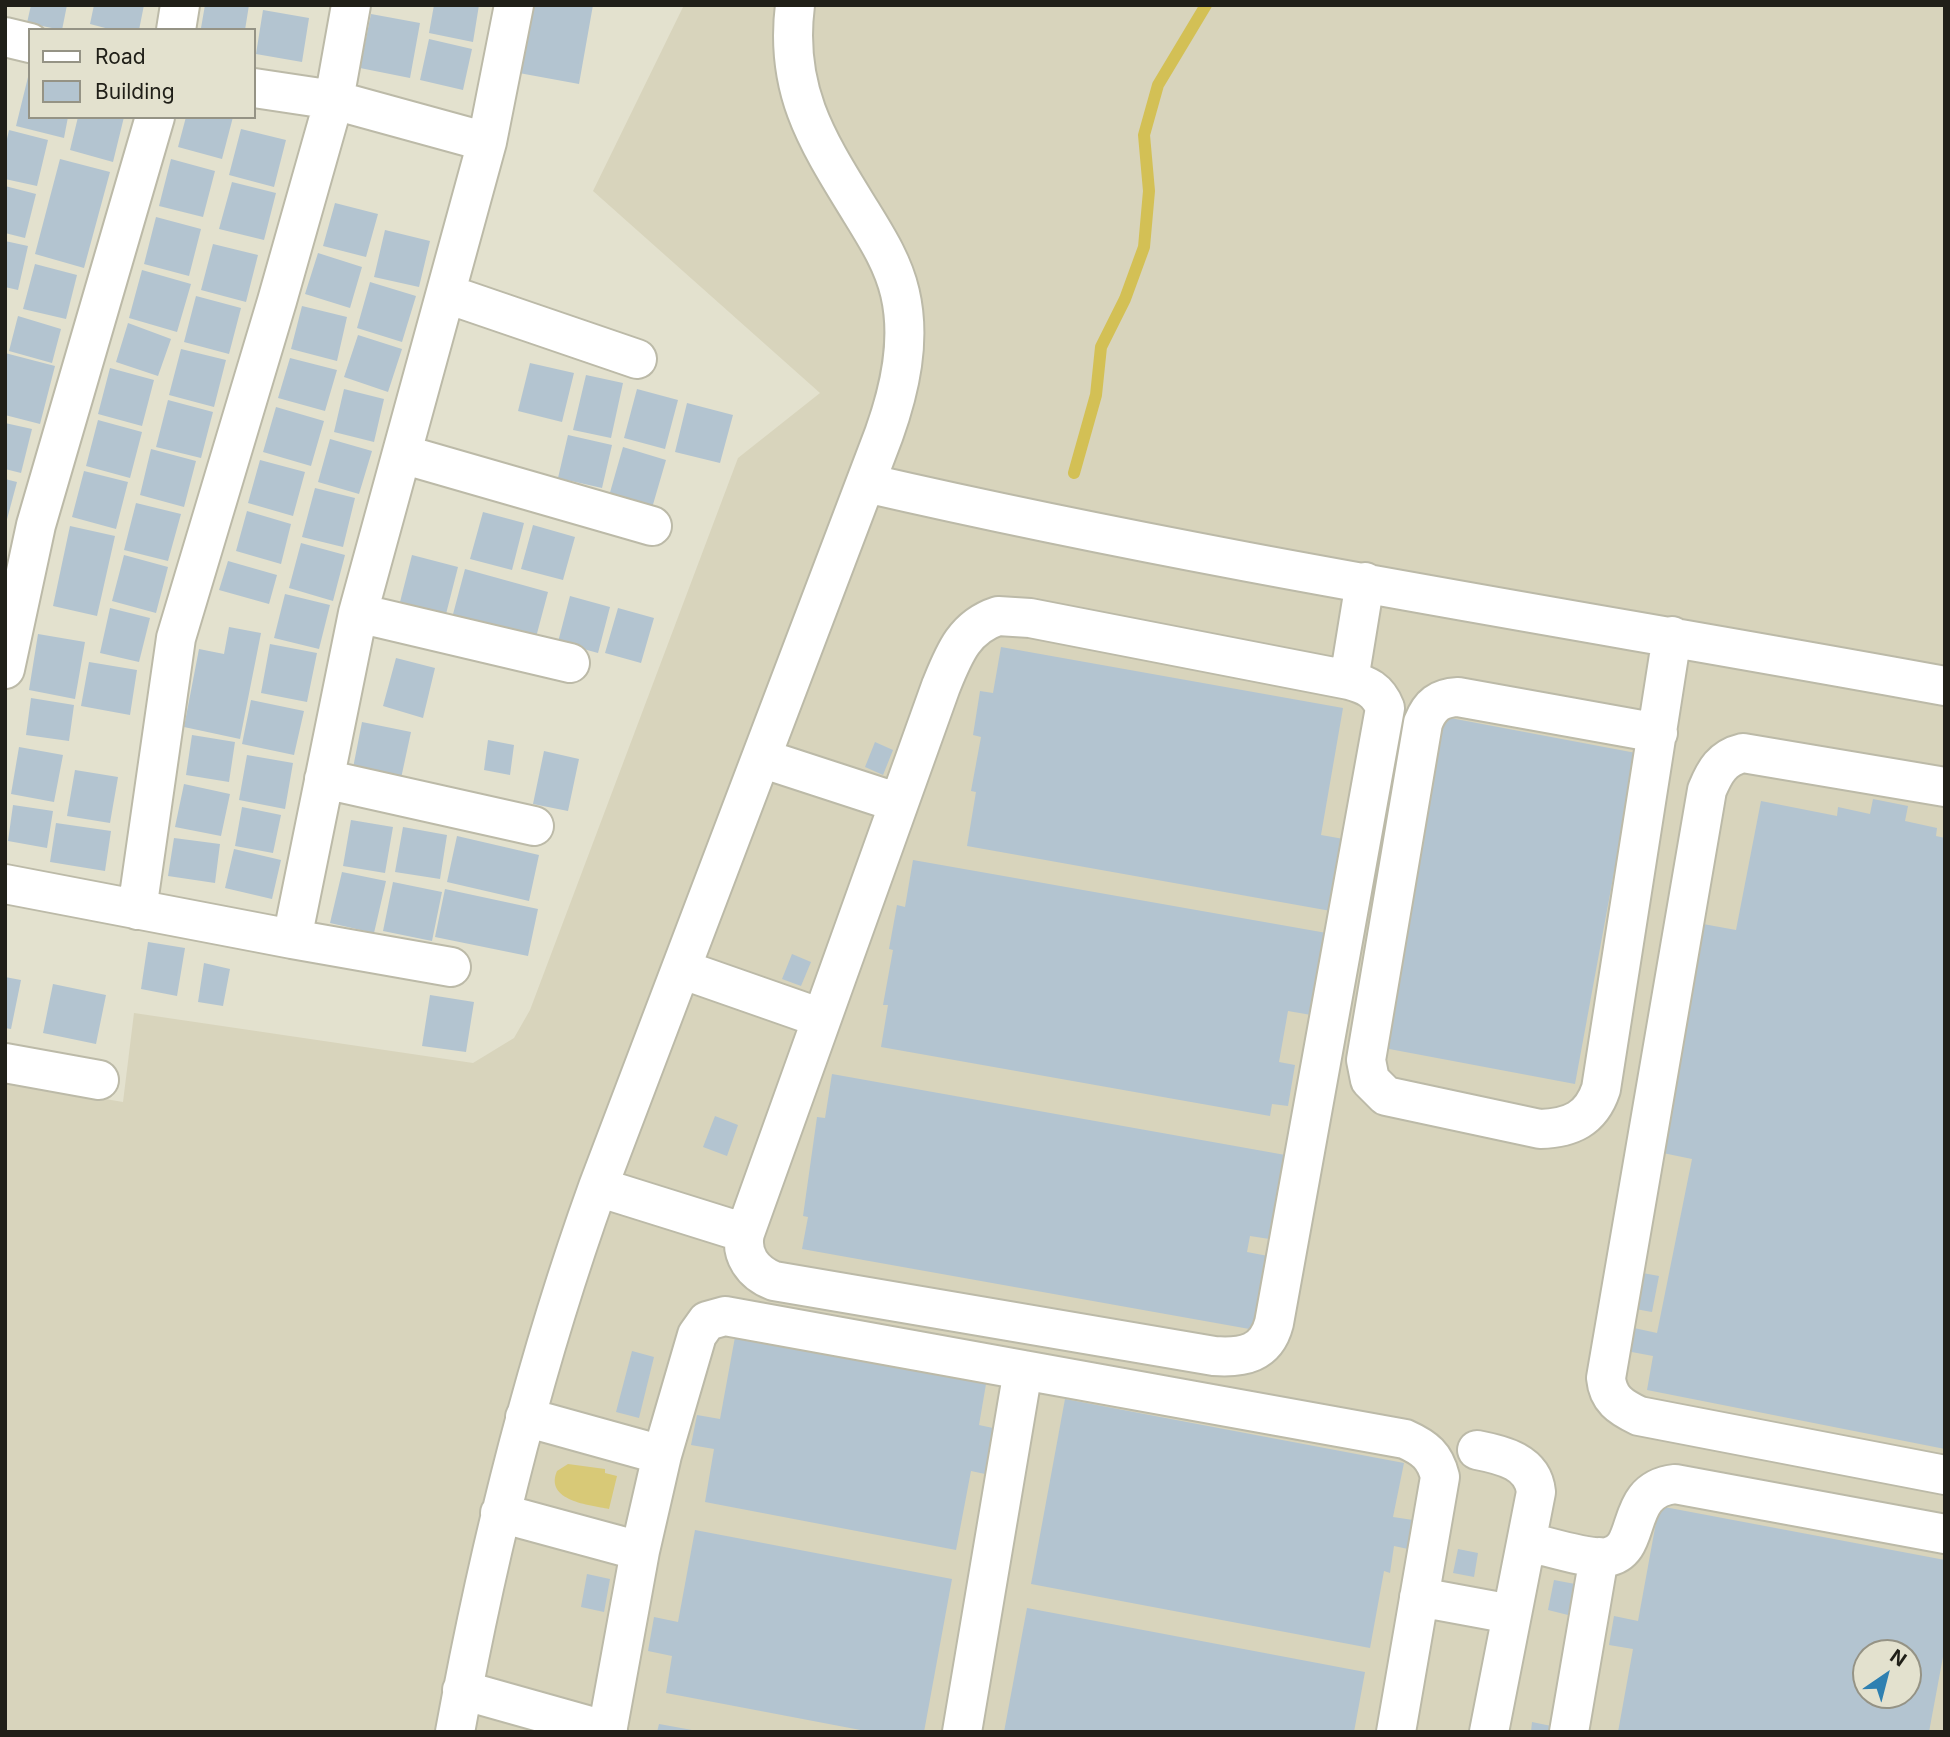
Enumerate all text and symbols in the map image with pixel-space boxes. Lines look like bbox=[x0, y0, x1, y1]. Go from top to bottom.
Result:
legend bbox=[28, 28, 256, 119]
text: Road bbox=[95, 44, 146, 69]
text: Building bbox=[95, 79, 175, 104]
north arrow bbox=[1852, 1639, 1922, 1709]
text: N bbox=[1886, 1644, 1911, 1672]

